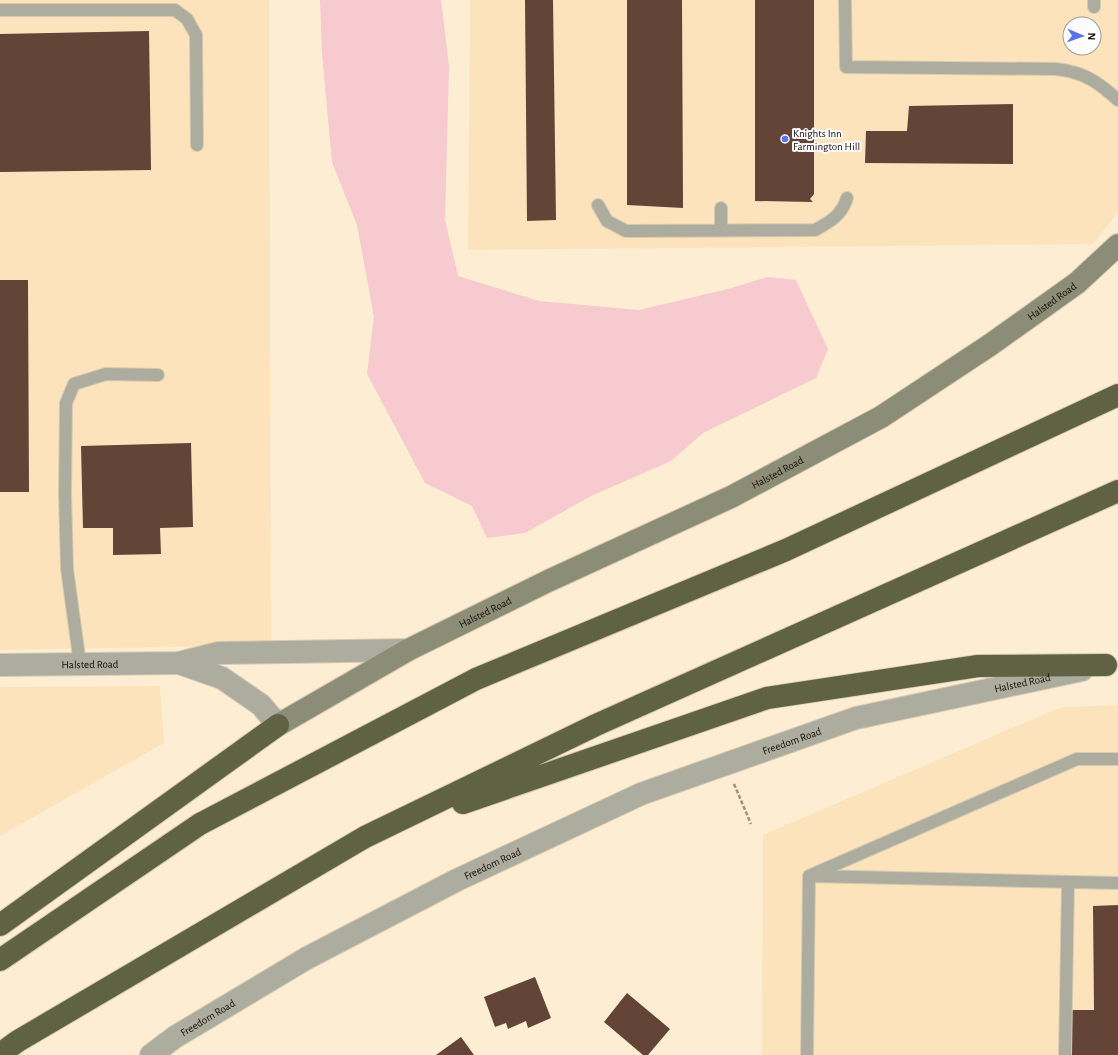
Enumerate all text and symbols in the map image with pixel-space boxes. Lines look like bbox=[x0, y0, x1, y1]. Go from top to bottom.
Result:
north arrow bbox=[1062, 16, 1102, 56]
text: N bbox=[1086, 32, 1097, 40]
place label: Knights Inn Farmington Hill bbox=[793, 128, 860, 152]
marker: Knights Inn Farmington Hill bbox=[780, 134, 790, 144]
street label: Halsted Road bbox=[1025, 280, 1078, 322]
street label: Halsted Road bbox=[750, 454, 805, 491]
street label: Halsted Road bbox=[457, 594, 513, 630]
street label: Halsted Road bbox=[61, 658, 119, 670]
street label: Halsted Road bbox=[993, 671, 1052, 694]
street label: Freedom Road bbox=[761, 725, 823, 756]
street label: Freedom Road bbox=[462, 845, 523, 881]
street label: Freedom Road bbox=[178, 997, 237, 1038]

